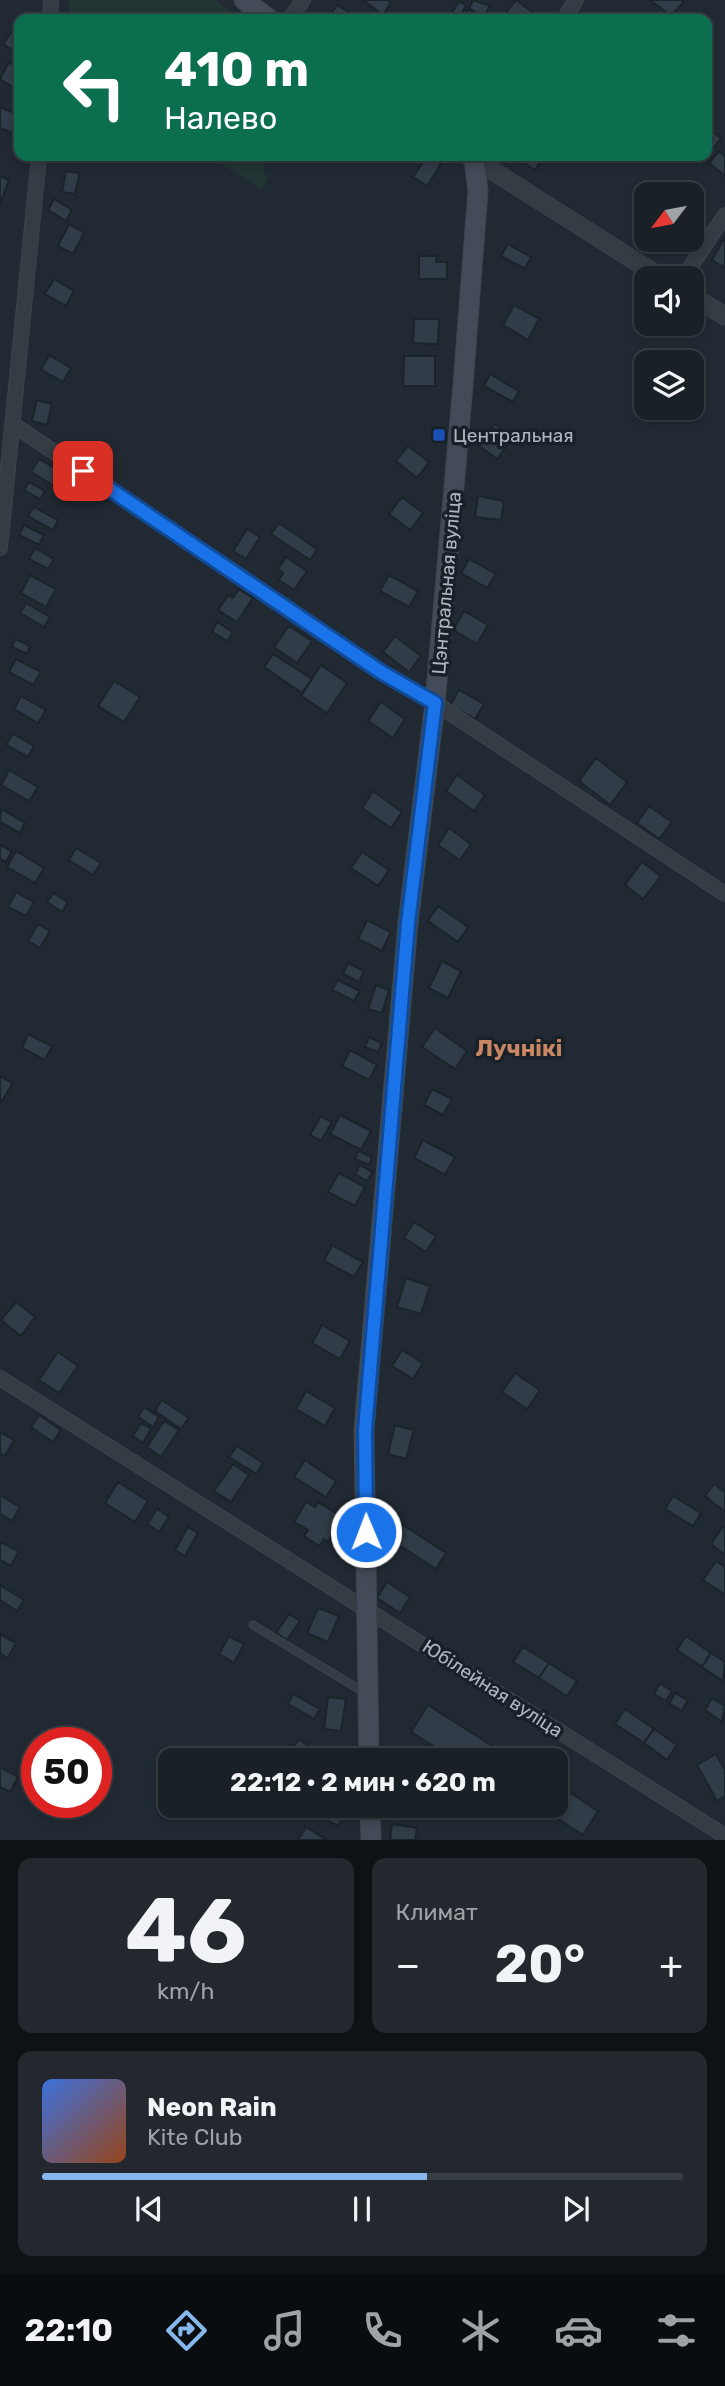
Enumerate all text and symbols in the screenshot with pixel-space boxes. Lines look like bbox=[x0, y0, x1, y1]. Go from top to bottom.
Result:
text: 410 m bbox=[164, 40, 309, 98]
icon: left bbox=[49, 42, 140, 133]
text: Налево bbox=[164, 99, 277, 137]
north arrow bbox=[634, 182, 704, 252]
map controls bbox=[634, 182, 704, 420]
button: sound bbox=[634, 266, 704, 336]
button: layers bbox=[634, 350, 704, 420]
place label: Центральная bbox=[453, 424, 574, 447]
marker: Центральная bbox=[431, 427, 447, 443]
pin bbox=[53, 441, 113, 501]
icon: arrive bbox=[64, 452, 102, 490]
street label: Цэнтральная вуліца bbox=[427, 491, 466, 675]
district label: Лучнікі bbox=[476, 1034, 562, 1062]
position arrow bbox=[329, 1495, 403, 1569]
street label: Юбілейная вуліца bbox=[418, 1635, 567, 1742]
speed limit sign: 50 bbox=[21, 1727, 112, 1818]
text: 22:12 · 2 мин · 620 m bbox=[230, 1767, 496, 1798]
text: 46 bbox=[125, 1877, 246, 1985]
text: Климат bbox=[396, 1898, 478, 1926]
text: 20° bbox=[494, 1933, 585, 1995]
text: − bbox=[396, 1942, 420, 1988]
text: + bbox=[659, 1942, 683, 1988]
text: km/h bbox=[157, 1977, 214, 2005]
text: Neon Rain bbox=[147, 2092, 277, 2123]
text: Kite Club bbox=[147, 2123, 242, 2151]
icon: previous bbox=[130, 2190, 168, 2228]
icon: pause bbox=[343, 2190, 381, 2228]
icon: next bbox=[557, 2190, 595, 2228]
icon: directions bbox=[162, 2306, 211, 2355]
icon: music bbox=[260, 2306, 309, 2355]
icon: phone bbox=[358, 2306, 407, 2355]
icon: climate bbox=[456, 2306, 505, 2355]
icon: car bbox=[554, 2306, 603, 2355]
icon: filters bbox=[652, 2306, 701, 2355]
text: 22:10 bbox=[24, 2311, 113, 2349]

